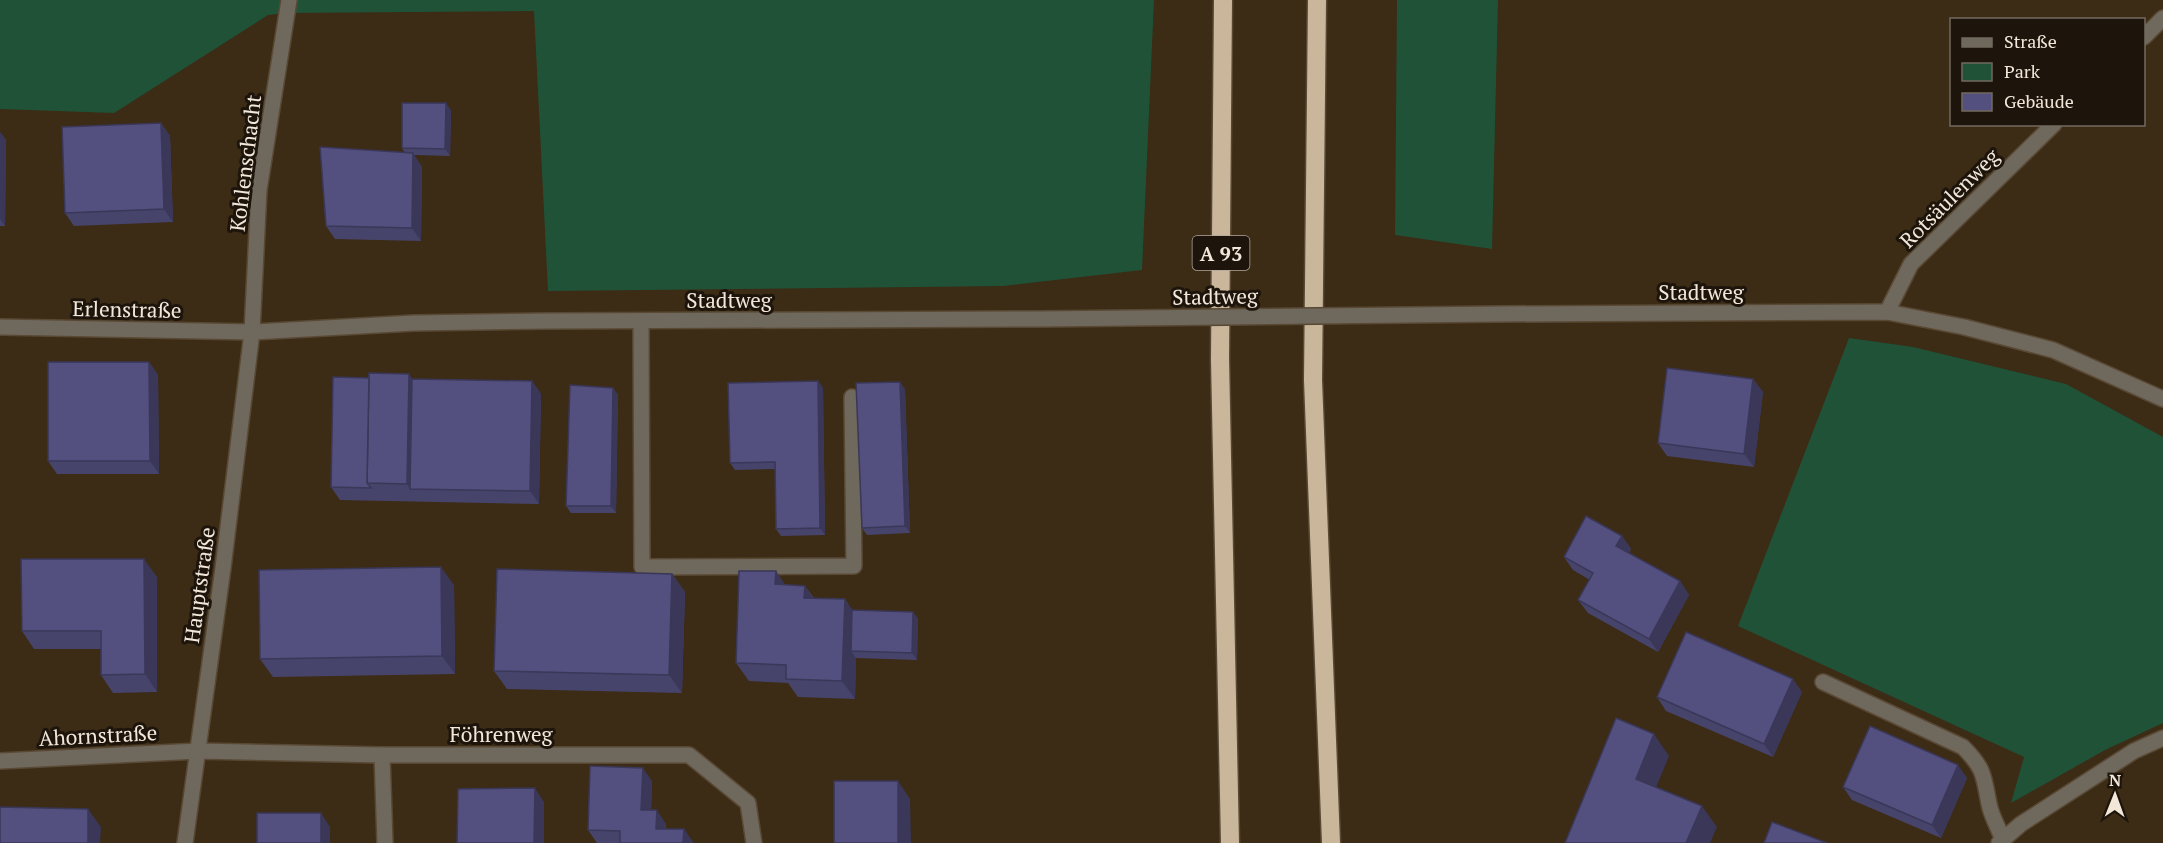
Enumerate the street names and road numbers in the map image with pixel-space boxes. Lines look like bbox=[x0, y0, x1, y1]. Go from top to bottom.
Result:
street label: Kohlenschacht bbox=[223, 93, 267, 233]
street label: Rotsäulenweg bbox=[1893, 141, 2006, 254]
road number: A 93 bbox=[1192, 236, 1250, 270]
street label: Stadtweg bbox=[1658, 278, 1745, 306]
street label: Stadtweg bbox=[1172, 281, 1259, 311]
street label: Stadtweg bbox=[686, 286, 773, 314]
street label: Erlenstraße bbox=[72, 294, 182, 324]
street label: Hauptstraße bbox=[177, 525, 221, 645]
street label: Ahornstraße bbox=[38, 718, 158, 752]
street label: Föhrenweg bbox=[449, 720, 554, 748]

